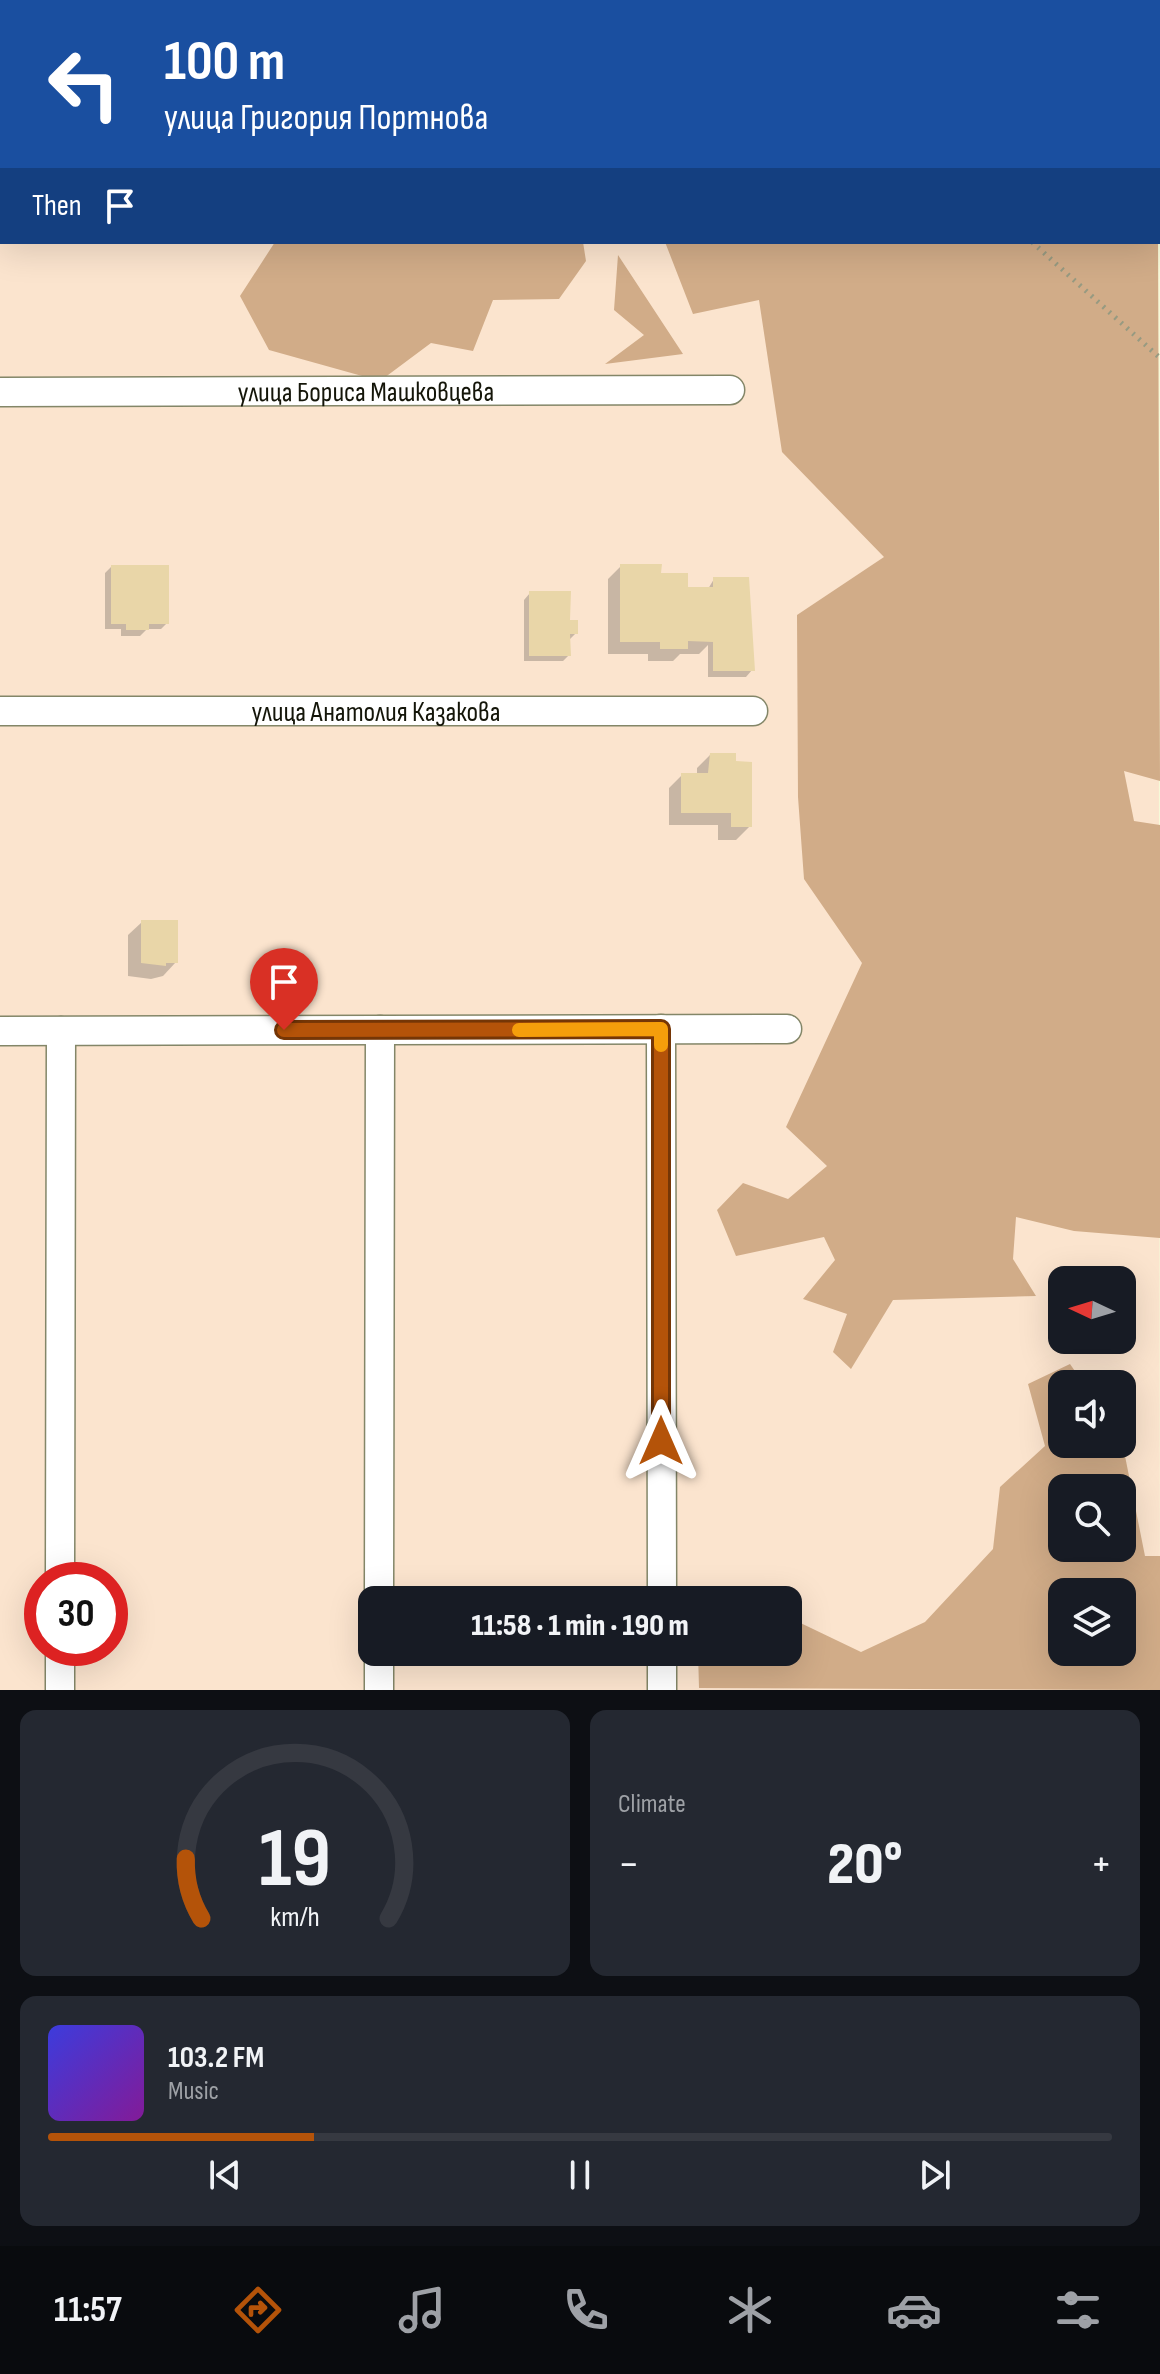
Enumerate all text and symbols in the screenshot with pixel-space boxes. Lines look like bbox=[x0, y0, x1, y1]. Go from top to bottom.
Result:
text: 100 m bbox=[164, 29, 285, 96]
icon: left bbox=[32, 32, 136, 136]
text: улица Григория Портнова bbox=[164, 97, 488, 140]
icon: arrive bbox=[98, 184, 142, 228]
text: Then bbox=[32, 188, 82, 224]
street label: улица Бориса Машковцева bbox=[238, 376, 494, 409]
street label: улица Анатолия Казакова bbox=[251, 696, 501, 729]
pin bbox=[250, 948, 318, 1030]
icon: arrive bbox=[262, 960, 306, 1004]
north arrow bbox=[1048, 1266, 1136, 1354]
map controls bbox=[1048, 1266, 1136, 1666]
button: sound bbox=[1048, 1370, 1136, 1458]
position arrow bbox=[619, 1399, 703, 1483]
button: search bbox=[1048, 1474, 1136, 1562]
speed limit sign: 30 bbox=[24, 1562, 128, 1666]
button: layers bbox=[1048, 1578, 1136, 1666]
text: 11:58 · 1 min · 190 m bbox=[471, 1608, 689, 1644]
text: Climate bbox=[618, 1789, 686, 1820]
text: 19 bbox=[259, 1810, 331, 1910]
text: 20° bbox=[827, 1829, 903, 1901]
text: − bbox=[618, 1838, 640, 1891]
text: + bbox=[1090, 1838, 1112, 1891]
text: km/h bbox=[270, 1900, 320, 1935]
text: 103.2 FM bbox=[168, 2040, 264, 2076]
text: Music bbox=[168, 2076, 219, 2107]
icon: previous bbox=[203, 2153, 247, 2197]
icon: pause bbox=[558, 2153, 602, 2197]
icon: next bbox=[913, 2153, 957, 2197]
icon: directions bbox=[230, 2282, 286, 2338]
icon: music bbox=[394, 2282, 450, 2338]
icon: phone bbox=[558, 2282, 614, 2338]
icon: climate bbox=[722, 2282, 778, 2338]
icon: car bbox=[886, 2282, 942, 2338]
icon: filters bbox=[1050, 2282, 1106, 2338]
text: 11:57 bbox=[54, 2289, 122, 2332]

